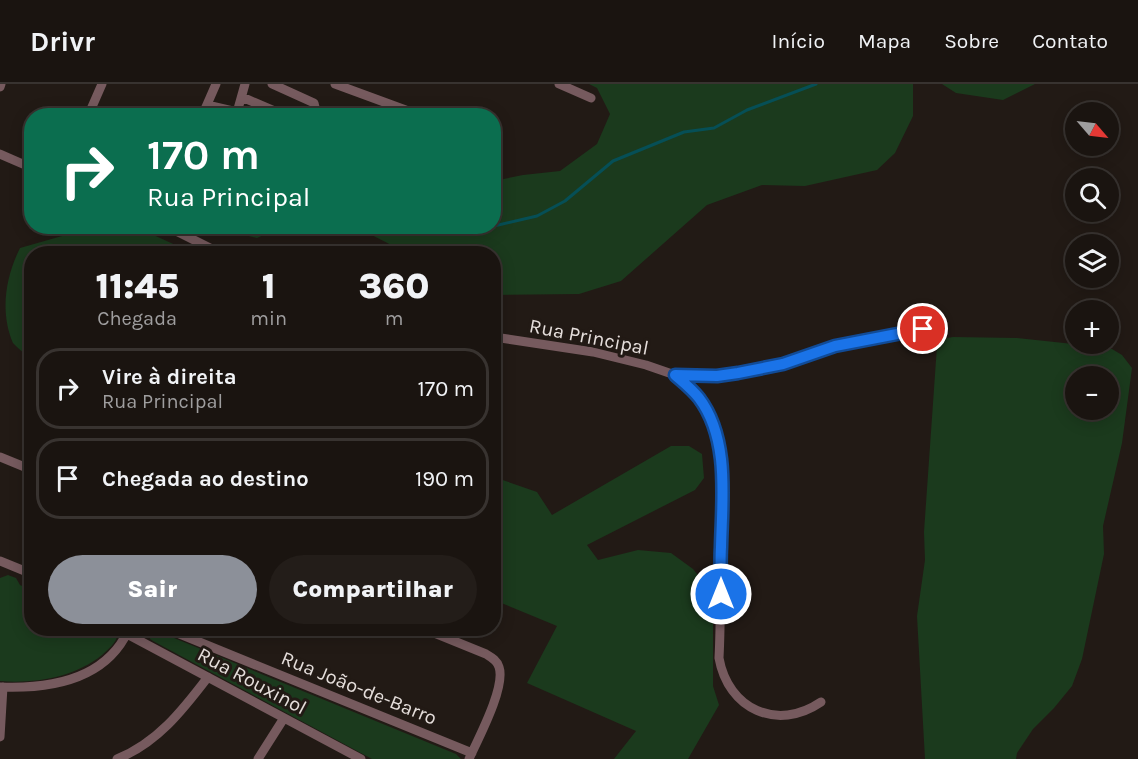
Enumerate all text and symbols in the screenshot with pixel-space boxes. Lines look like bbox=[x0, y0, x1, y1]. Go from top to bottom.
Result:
text: Drivr bbox=[30, 25, 95, 58]
text: Início bbox=[772, 29, 825, 53]
text: Mapa bbox=[858, 29, 911, 53]
text: Sobre bbox=[944, 29, 999, 53]
text: Contato bbox=[1032, 29, 1108, 53]
north arrow bbox=[1065, 102, 1119, 156]
map controls bbox=[1065, 102, 1119, 420]
text: 170 m bbox=[147, 130, 260, 180]
icon: right bbox=[48, 132, 126, 210]
button: search bbox=[1065, 168, 1119, 222]
text: Rua Principal bbox=[147, 181, 310, 213]
button: layers bbox=[1065, 234, 1119, 288]
text: 11:45 bbox=[96, 265, 179, 307]
text: 1 bbox=[262, 265, 276, 307]
text: 360 bbox=[359, 265, 429, 307]
button: + bbox=[1065, 300, 1119, 354]
pin bbox=[897, 303, 948, 354]
text: Chegada bbox=[97, 307, 177, 330]
text: min bbox=[250, 307, 287, 330]
text: m bbox=[385, 307, 403, 330]
icon: arrive bbox=[906, 312, 939, 345]
street label: Rua Principal bbox=[527, 314, 651, 360]
text: Vire à direita bbox=[102, 364, 237, 390]
button: − bbox=[1065, 366, 1119, 420]
icon: right bbox=[51, 372, 84, 405]
text: 170 m bbox=[418, 376, 474, 402]
text: Rua Principal bbox=[102, 390, 223, 413]
icon: arrive bbox=[51, 462, 84, 495]
text: Chegada ao destino bbox=[102, 466, 309, 492]
text: 190 m bbox=[415, 466, 474, 492]
button: Sair bbox=[48, 555, 257, 624]
button: Compartilhar bbox=[269, 555, 477, 624]
position arrow bbox=[689, 562, 753, 626]
street label: Rua Rouxinol bbox=[194, 643, 310, 719]
street label: Rua João-de-Barro bbox=[278, 646, 440, 730]

